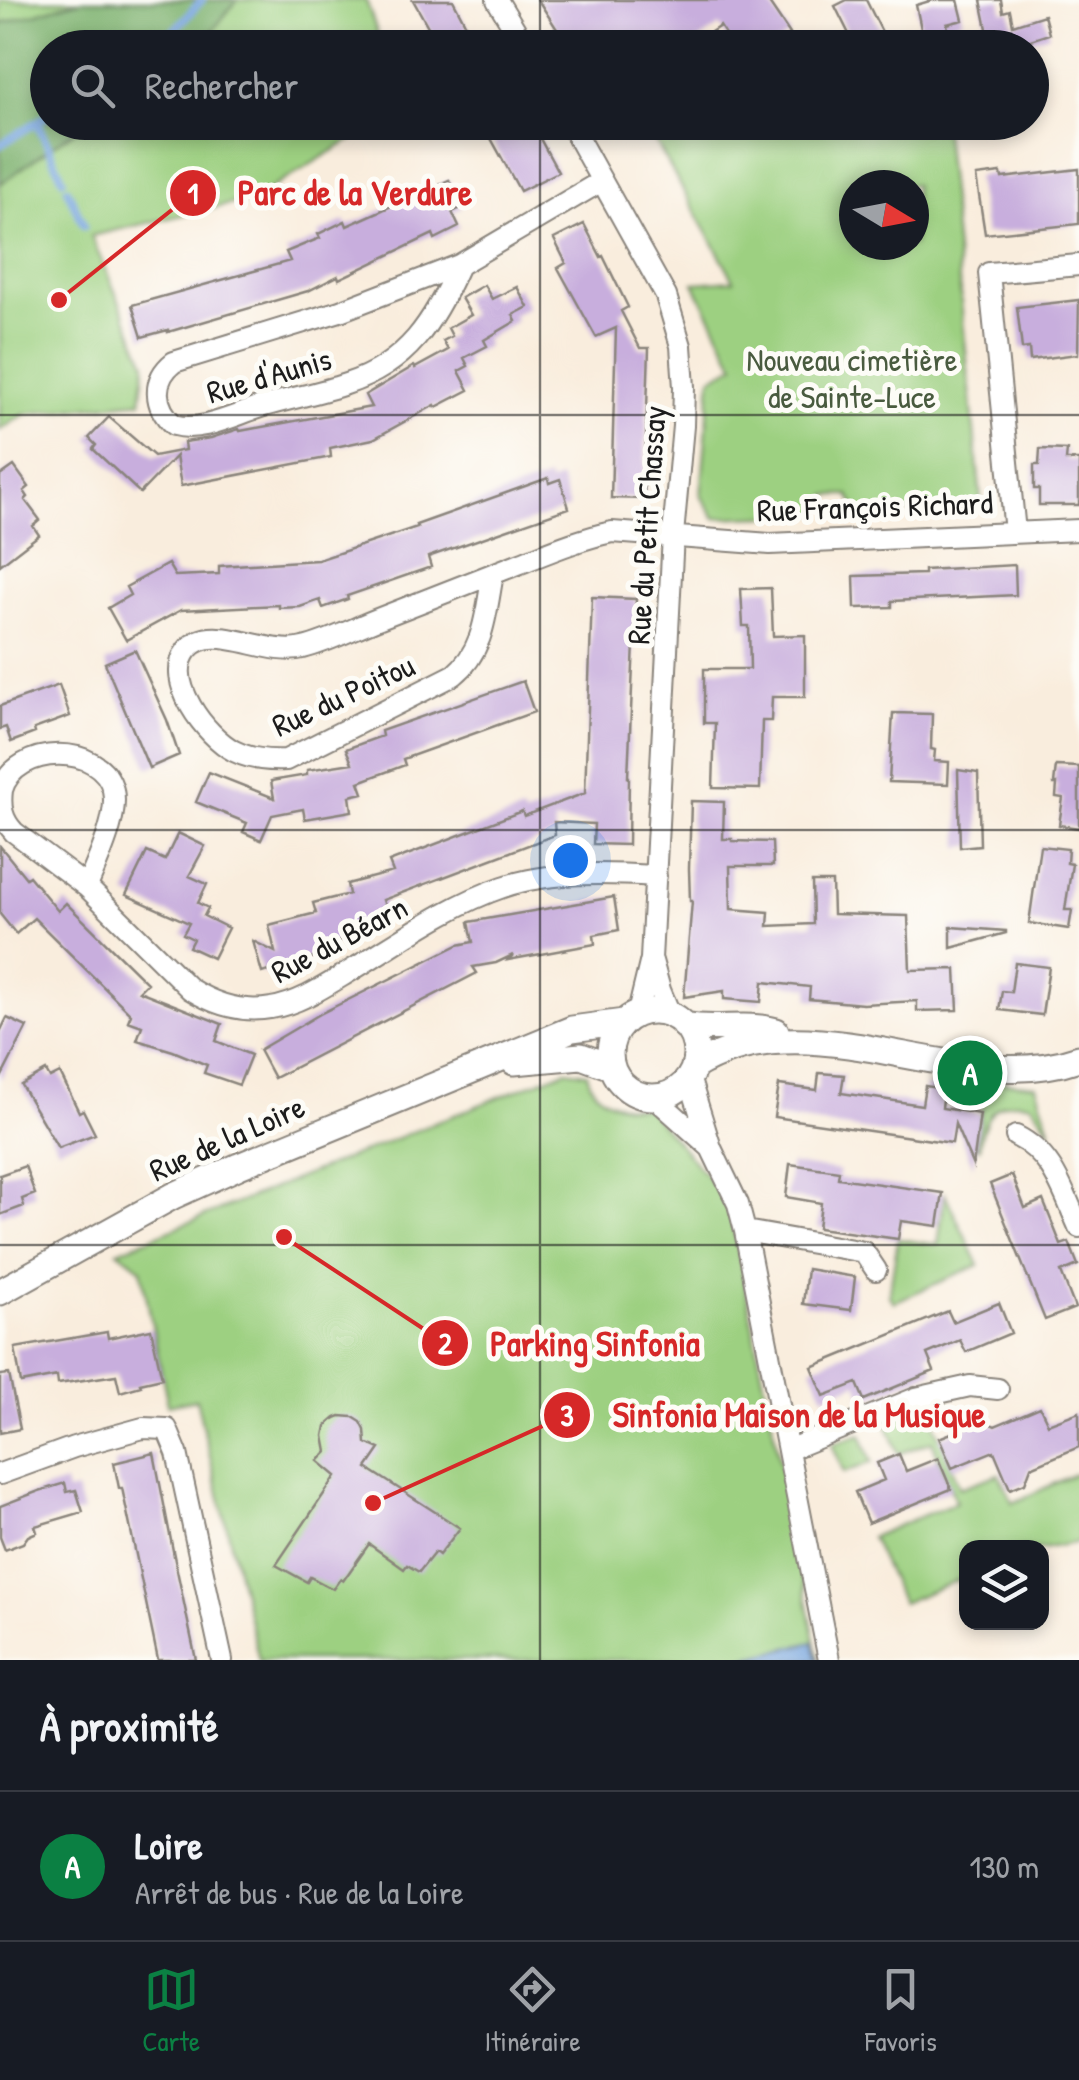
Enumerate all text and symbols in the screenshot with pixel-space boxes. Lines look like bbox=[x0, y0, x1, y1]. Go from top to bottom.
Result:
search box bbox=[30, 30, 1049, 140]
icon: search bbox=[65, 58, 120, 113]
text: Rechercher bbox=[145, 59, 298, 111]
callout: Parc de la Verdure bbox=[168, 161, 492, 226]
text: Parc de la Verdure bbox=[238, 169, 472, 216]
north arrow bbox=[839, 170, 929, 260]
text: 1 bbox=[188, 173, 199, 213]
street label: Rue d'Aunis bbox=[202, 337, 336, 413]
park label: Nouveau cimetière de Sainte-Luce bbox=[746, 338, 958, 418]
street label: Rue du Petit Chassay bbox=[616, 404, 676, 646]
street label: Rue François Richard bbox=[756, 480, 994, 532]
street label: Rue du Poitou bbox=[265, 643, 421, 747]
your location bbox=[545, 835, 596, 886]
street label: Rue du Béarn bbox=[263, 885, 415, 993]
pin: A bbox=[938, 1036, 1002, 1110]
street label: Rue de la Loire bbox=[143, 1085, 312, 1191]
callout: Parking Sinfonia bbox=[420, 1311, 720, 1376]
text: Parking Sinfonia bbox=[490, 1320, 700, 1368]
text: 2 bbox=[438, 1323, 453, 1363]
callout: Sinfonia Maison de la Musique bbox=[542, 1383, 1005, 1448]
text: Sinfonia Maison de la Musique bbox=[613, 1391, 985, 1439]
text: 3 bbox=[560, 1395, 574, 1435]
map controls bbox=[959, 1540, 1049, 1630]
button: layers bbox=[959, 1540, 1049, 1630]
text: À proximité bbox=[40, 1697, 219, 1754]
text: Loire bbox=[135, 1819, 203, 1871]
text: A bbox=[65, 1845, 80, 1888]
text: 130 m bbox=[970, 1845, 1039, 1888]
text: Arrêt de bus · Rue de la Loire bbox=[135, 1871, 464, 1914]
tab: Carte bbox=[142, 1962, 200, 2060]
tab: Itinéraire bbox=[484, 1962, 581, 2060]
tab: Favoris bbox=[865, 1962, 937, 2060]

